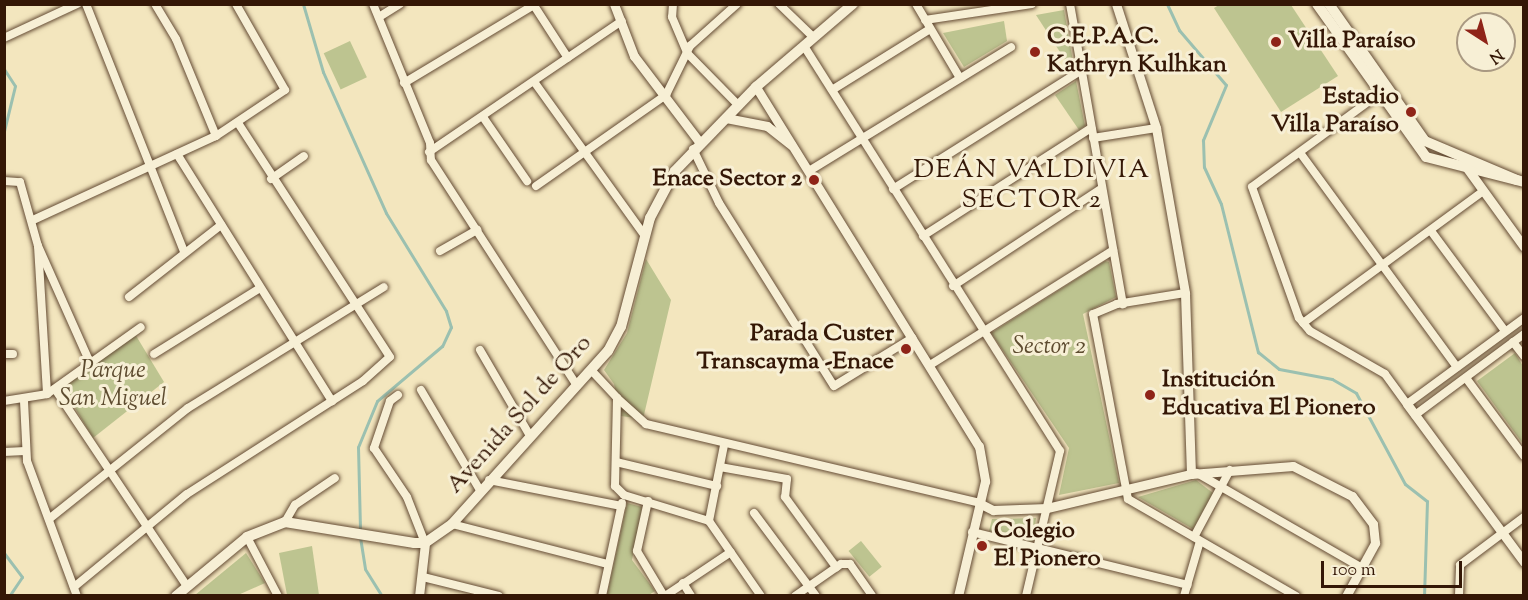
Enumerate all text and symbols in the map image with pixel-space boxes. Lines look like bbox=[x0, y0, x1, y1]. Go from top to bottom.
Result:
north arrow bbox=[1456, 12, 1516, 72]
place label: C.E.P.A.C. Kathryn Kulhkan bbox=[1047, 24, 1227, 80]
place label: Villa Paraíso bbox=[1288, 28, 1416, 56]
marker: Villa Paraíso bbox=[1269, 35, 1283, 49]
text: N bbox=[1484, 42, 1508, 68]
marker: C.E.P.A.C. Kathryn Kulhkan bbox=[1028, 45, 1042, 59]
place label: Estadio Villa Paraíso bbox=[1271, 84, 1399, 140]
marker: Estadio Villa Paraíso bbox=[1404, 105, 1418, 119]
district label: DEÁN VALDIVIA SECTOR 2 bbox=[913, 155, 1151, 216]
place label: Enace Sector 2 bbox=[653, 166, 802, 194]
marker: Enace Sector 2 bbox=[807, 173, 821, 187]
place label: Parada Custer Transcayma -Enace bbox=[696, 321, 894, 377]
street label: Avenida Sol de Oro bbox=[441, 330, 599, 500]
park label: Sector 2 bbox=[1012, 334, 1086, 362]
marker: Parada Custer Transcayma -Enace bbox=[899, 342, 913, 356]
park label: Parque San Miguel bbox=[59, 358, 167, 414]
place label: Institución Educativa El Pionero bbox=[1162, 367, 1376, 423]
marker: Institución Educativa El Pionero bbox=[1143, 388, 1157, 402]
place label: Colegio El Pionero bbox=[994, 518, 1101, 574]
marker: Colegio El Pionero bbox=[975, 539, 989, 553]
scale bar bbox=[1324, 549, 1465, 587]
text: 100 m bbox=[1332, 558, 1376, 584]

